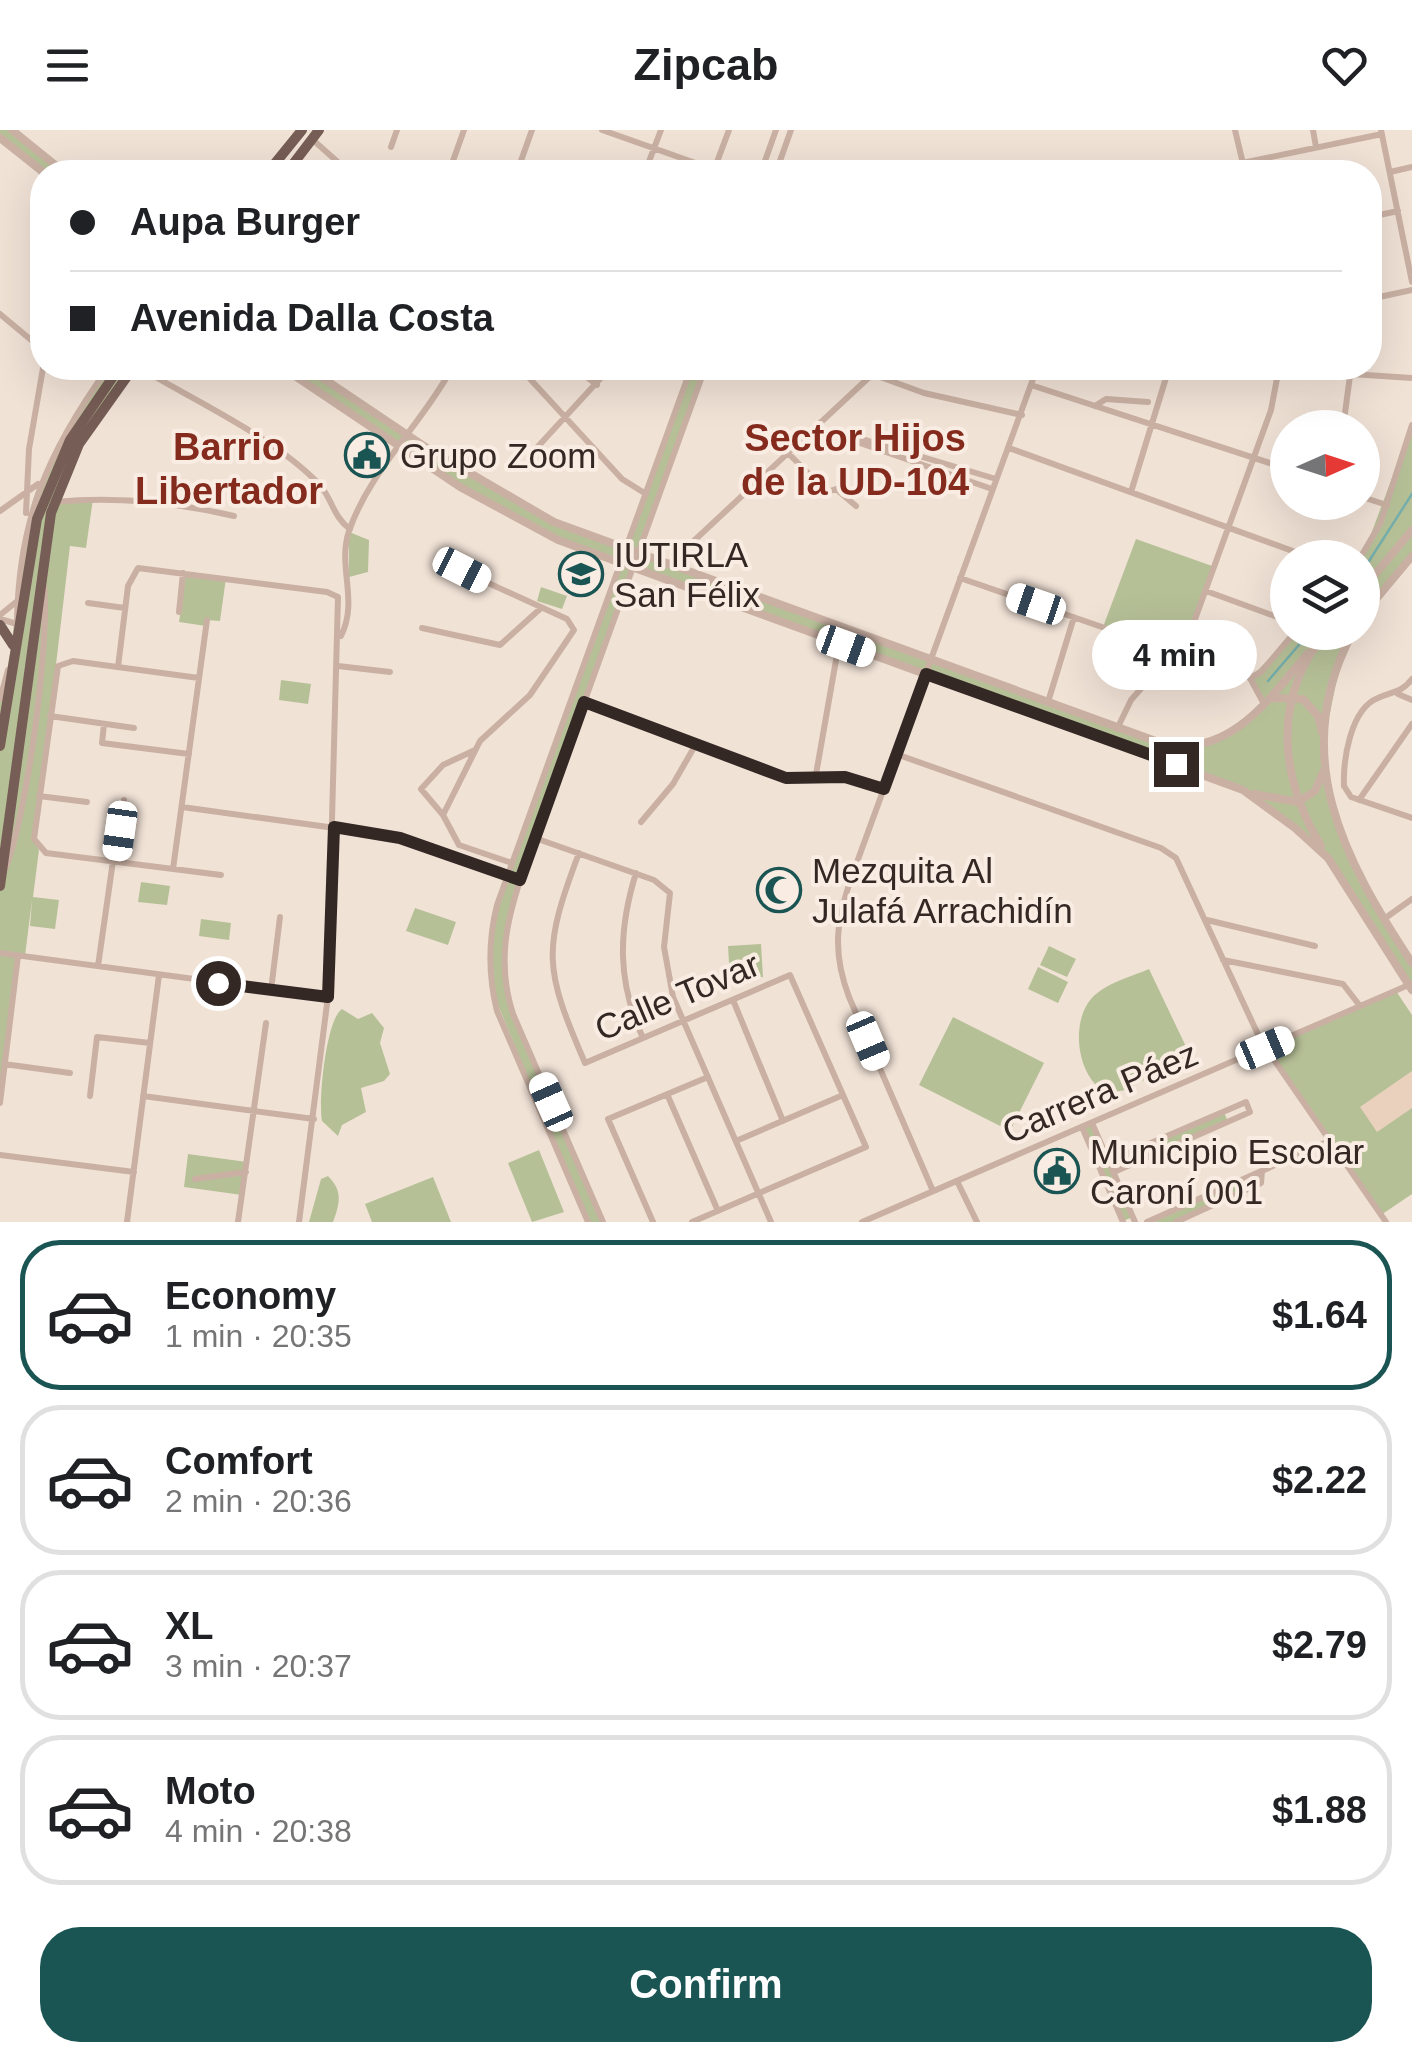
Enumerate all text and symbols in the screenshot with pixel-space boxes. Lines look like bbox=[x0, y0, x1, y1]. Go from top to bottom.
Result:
icon: menu bbox=[40, 38, 95, 93]
icon: heart bbox=[1317, 38, 1372, 93]
text: Zipcab bbox=[633, 39, 779, 90]
text: Aupa Burger bbox=[130, 201, 360, 243]
text: Avenida Dalla Costa bbox=[130, 297, 494, 339]
north arrow bbox=[1270, 410, 1380, 520]
map controls bbox=[1270, 410, 1380, 650]
district label: Sector Hijos de la UD-104 bbox=[741, 417, 969, 503]
district label: Barrio Libertador bbox=[135, 426, 323, 512]
public building icon: Grupo Zoom bbox=[344, 432, 390, 478]
place label: Grupo Zoom bbox=[400, 436, 596, 475]
place label: IUTIRLA San Félix bbox=[614, 535, 760, 614]
button: layers bbox=[1270, 540, 1380, 650]
car bbox=[428, 543, 496, 597]
school or university icon: IUTIRLA San Félix bbox=[558, 551, 604, 597]
car bbox=[1003, 580, 1069, 628]
callout: 4 min bbox=[1094, 619, 1258, 689]
car bbox=[813, 622, 879, 670]
text: 4 min bbox=[1133, 637, 1216, 673]
route end bbox=[1154, 742, 1199, 787]
car bbox=[101, 799, 139, 863]
place label: Mezquita Al Julafá Arrachidín bbox=[812, 851, 1073, 930]
mosque icon: Mezquita Al Julafá Arrachidín bbox=[756, 867, 802, 913]
street label: Calle Tovar bbox=[589, 944, 765, 1048]
route start bbox=[196, 961, 241, 1006]
car bbox=[842, 1008, 894, 1074]
car bbox=[1232, 1022, 1298, 1074]
street label: Carrera Páez bbox=[997, 1033, 1203, 1151]
car bbox=[525, 1068, 577, 1136]
place label: Municipio Escolar Caroní 001 bbox=[1090, 1132, 1365, 1211]
public building icon: Municipio Escolar Caroní 001 bbox=[1034, 1148, 1080, 1194]
icon: car bbox=[45, 1270, 135, 1360]
text: Economy bbox=[165, 1275, 336, 1317]
text: $1.64 bbox=[1272, 1294, 1367, 1336]
text: 1 min · 20:35 bbox=[165, 1318, 352, 1354]
icon: car bbox=[45, 1435, 135, 1525]
text: Comfort bbox=[165, 1440, 313, 1482]
text: $2.22 bbox=[1272, 1459, 1367, 1501]
text: 2 min · 20:36 bbox=[165, 1483, 352, 1519]
icon: car bbox=[45, 1600, 135, 1690]
text: XL bbox=[165, 1605, 214, 1647]
text: $2.79 bbox=[1272, 1624, 1367, 1666]
text: 3 min · 20:37 bbox=[165, 1648, 352, 1684]
icon: car bbox=[45, 1765, 135, 1855]
text: Moto bbox=[165, 1770, 256, 1812]
text: $1.88 bbox=[1272, 1789, 1367, 1831]
text: 4 min · 20:38 bbox=[165, 1813, 352, 1849]
button: Confirm bbox=[40, 1927, 1372, 2042]

